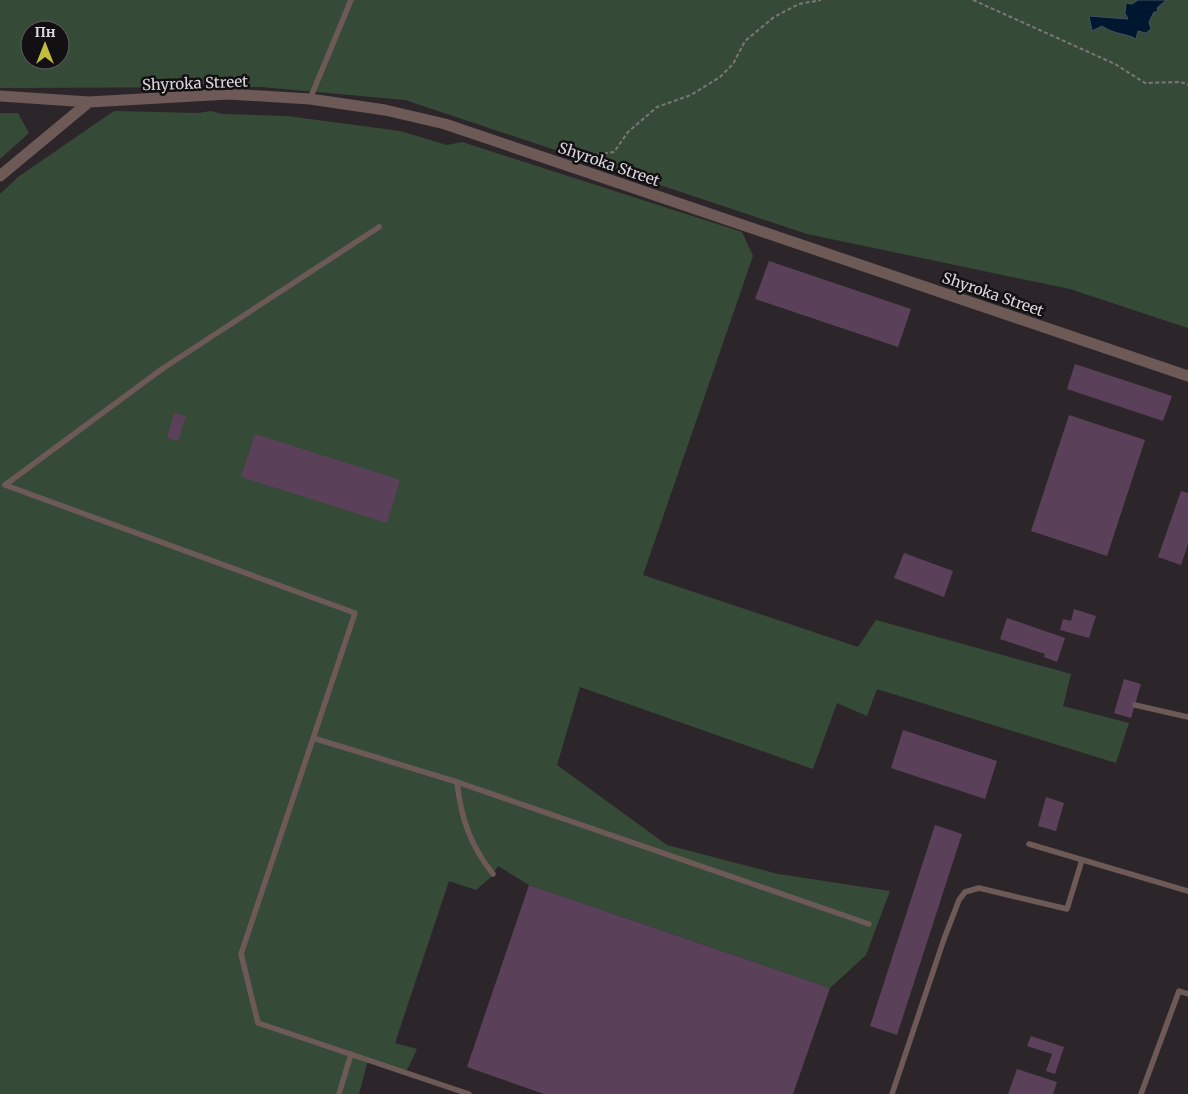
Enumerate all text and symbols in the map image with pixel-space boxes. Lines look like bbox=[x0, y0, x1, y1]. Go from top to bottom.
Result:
north arrow bbox=[20, 20, 70, 70]
text: Пн bbox=[34, 23, 56, 41]
street label: Shyroka Street bbox=[142, 72, 248, 94]
street label: Shyroka Street bbox=[556, 138, 662, 190]
street label: Shyroka Street bbox=[940, 268, 1046, 320]

